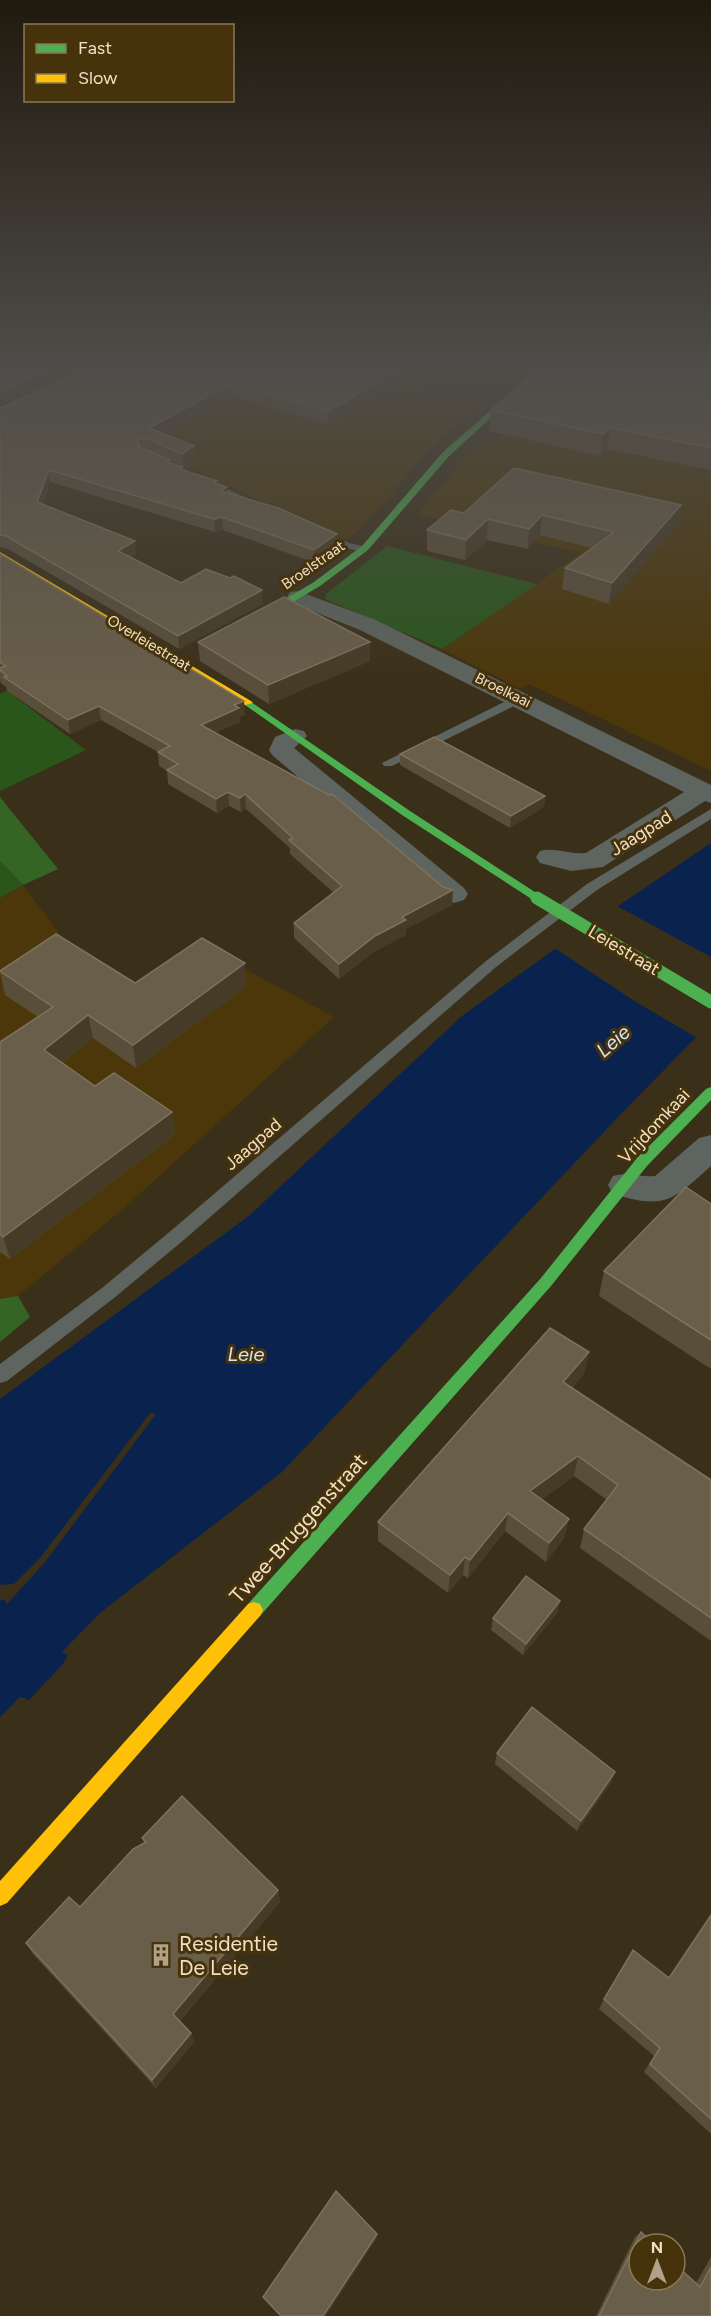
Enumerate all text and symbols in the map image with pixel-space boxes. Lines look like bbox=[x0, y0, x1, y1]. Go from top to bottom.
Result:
legend bbox=[24, 24, 234, 102]
text: Fast bbox=[78, 37, 112, 59]
text: Slow bbox=[78, 67, 117, 89]
street label: Broelstraat bbox=[278, 536, 348, 593]
street label: Overleiestraat bbox=[104, 611, 194, 675]
street label: Broelkaai bbox=[472, 669, 534, 711]
street label: Jaagpad bbox=[606, 806, 676, 860]
street label: Leiestraat bbox=[584, 920, 664, 980]
water label: Leie bbox=[591, 1020, 635, 1062]
street label: Vrijdomkaai bbox=[614, 1084, 694, 1168]
street label: Jaagpad bbox=[220, 1113, 286, 1175]
water label: Leie bbox=[228, 1342, 265, 1366]
street label: Twee-Bruggenstraat bbox=[224, 1448, 372, 1608]
place label: Residentie De Leie bbox=[179, 1931, 278, 1980]
building icon: Residentie De Leie bbox=[148, 1942, 174, 1968]
north arrow bbox=[627, 2232, 687, 2292]
text: N bbox=[651, 2238, 663, 2257]

